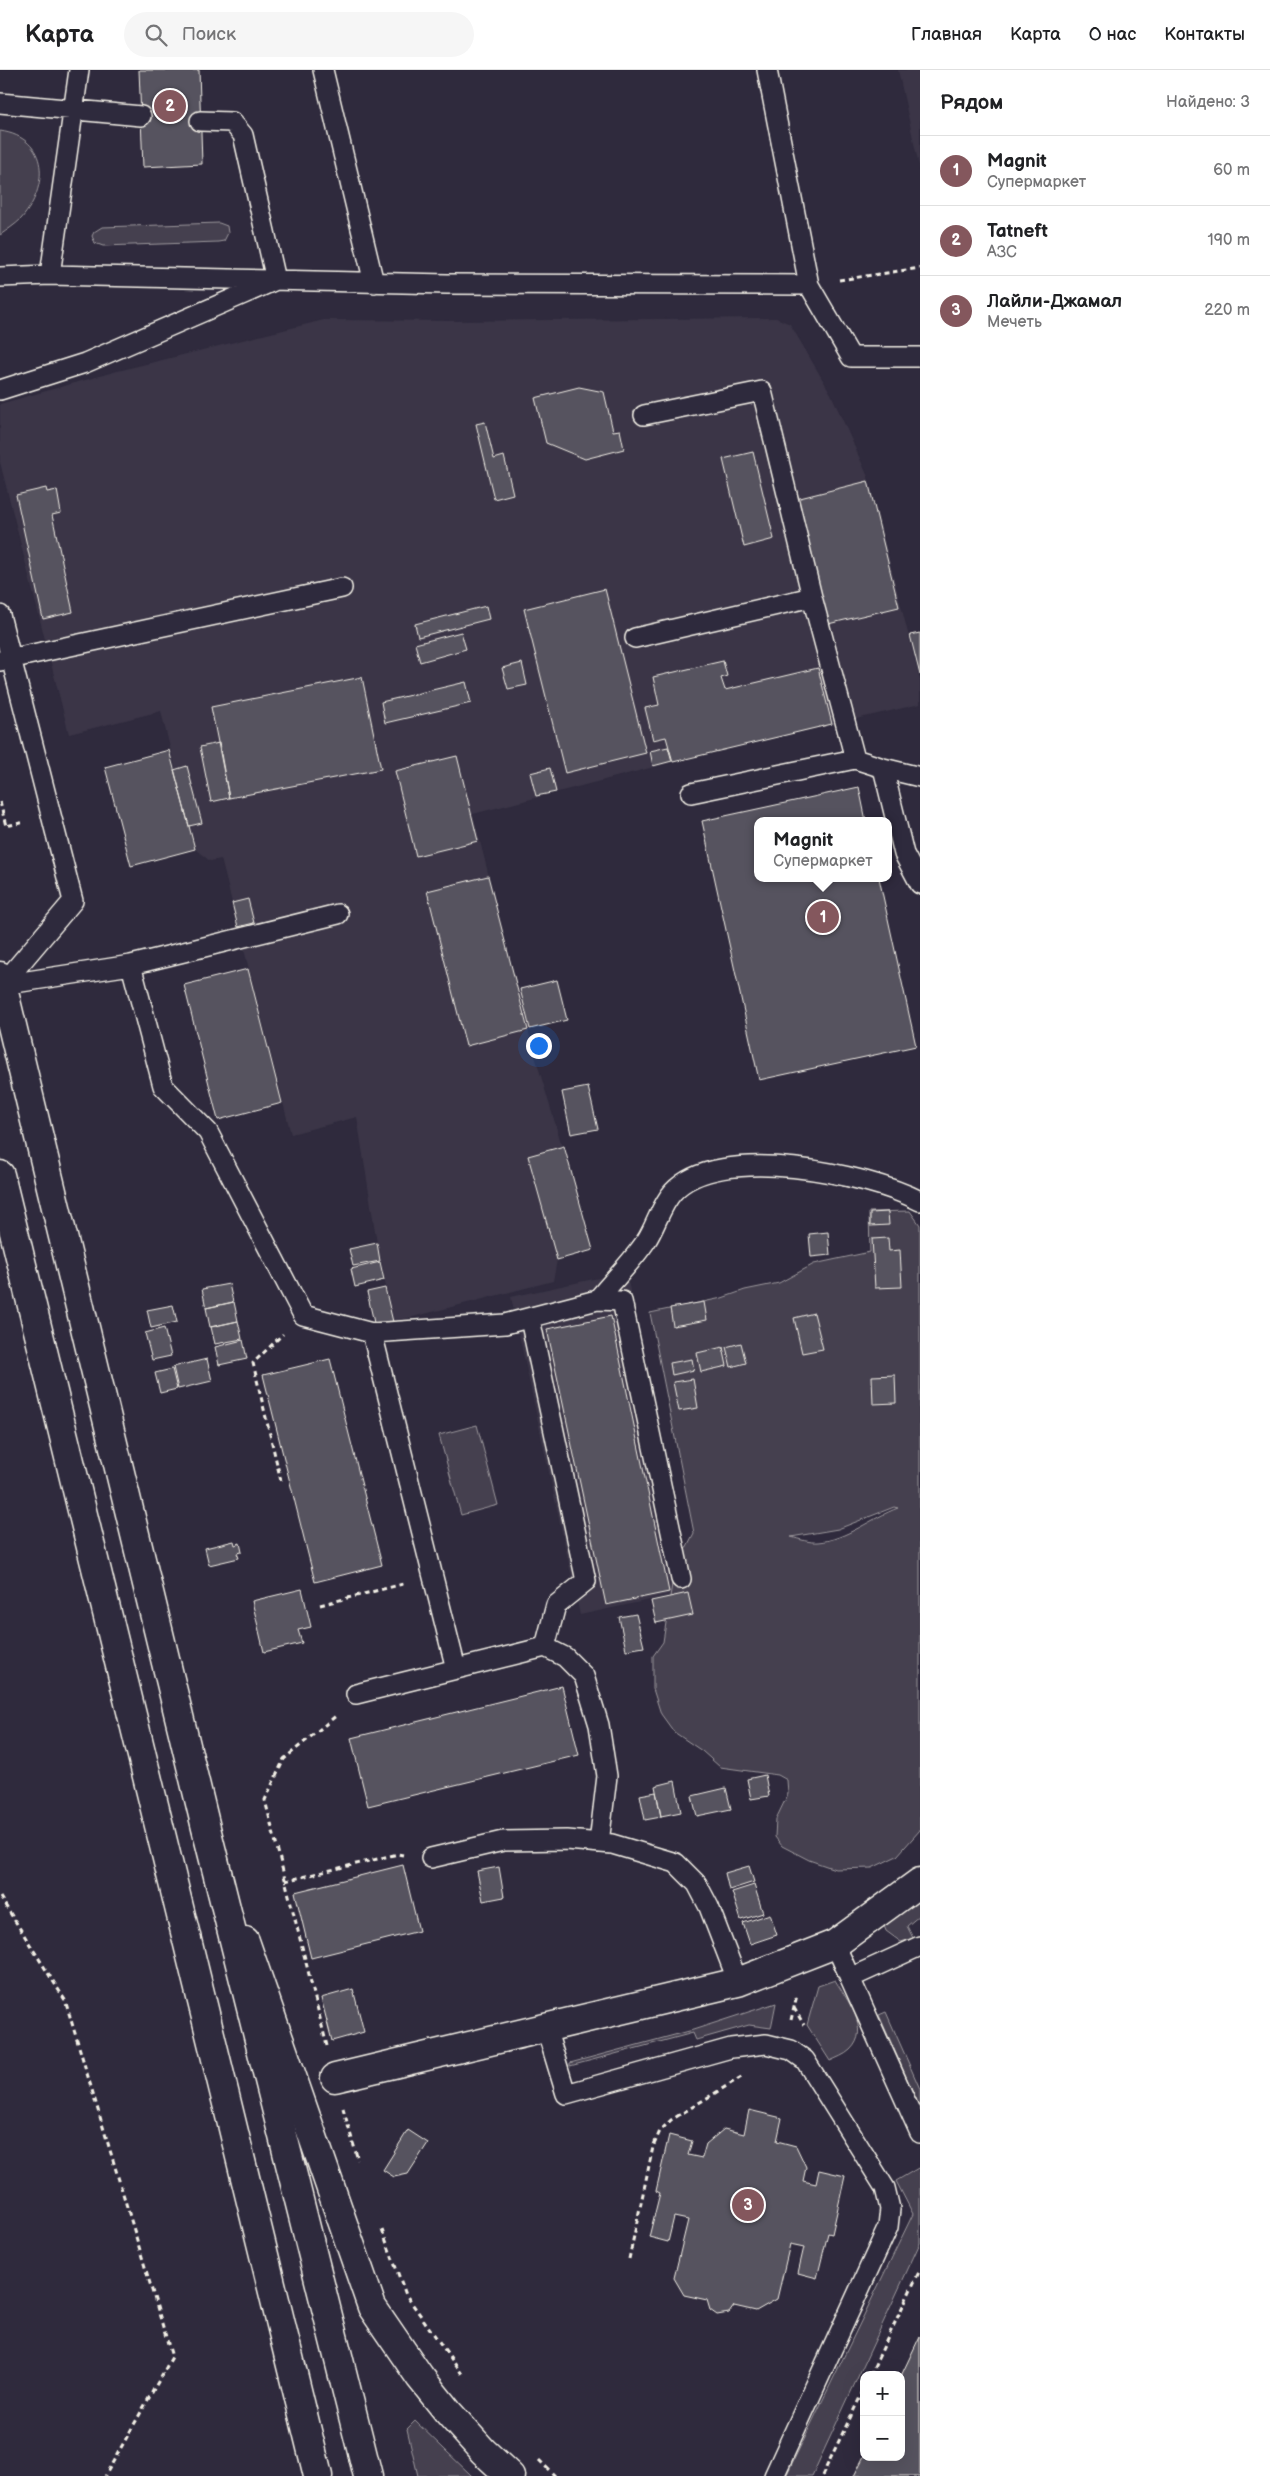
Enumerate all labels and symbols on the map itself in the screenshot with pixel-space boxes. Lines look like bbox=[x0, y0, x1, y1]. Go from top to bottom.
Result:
pin: 2 bbox=[154, 87, 186, 125]
pin: 1 bbox=[807, 898, 839, 936]
your location bbox=[526, 1033, 552, 1059]
pin: 3 bbox=[732, 2186, 764, 2224]

